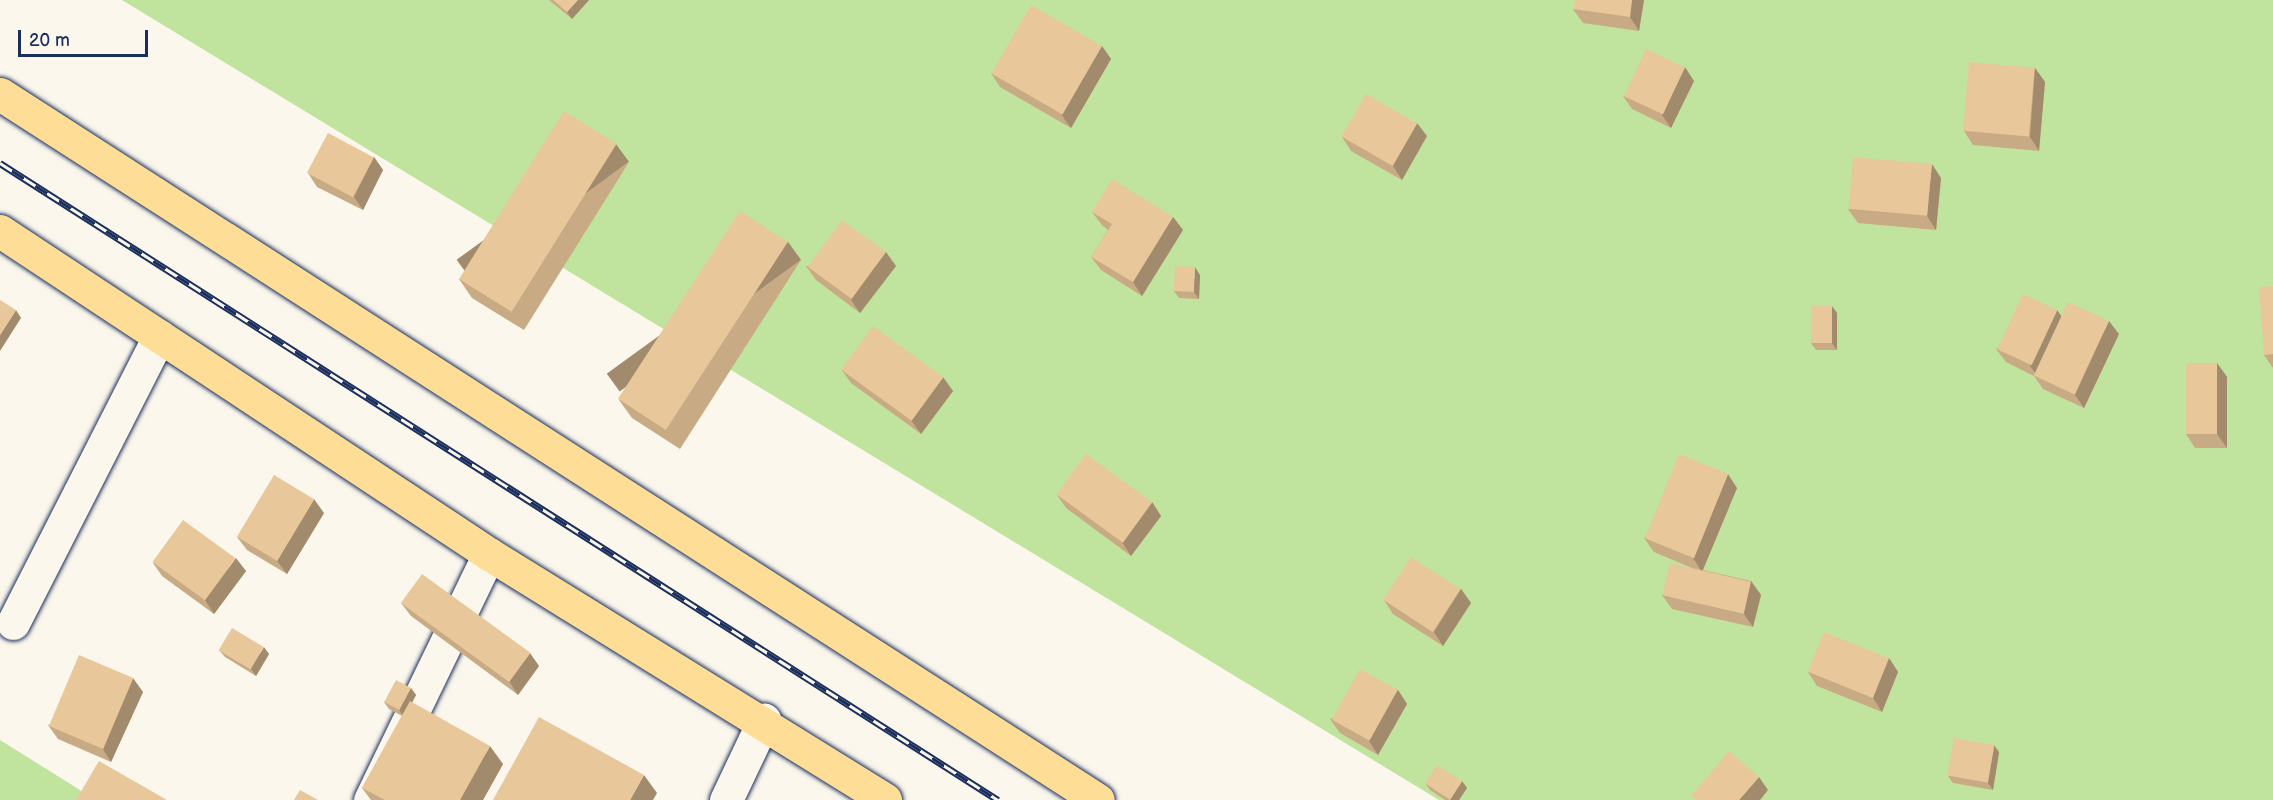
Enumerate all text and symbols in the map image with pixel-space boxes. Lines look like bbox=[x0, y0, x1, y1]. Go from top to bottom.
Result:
scale bar bbox=[21, 18, 152, 56]
text: 20 m bbox=[29, 30, 70, 51]

